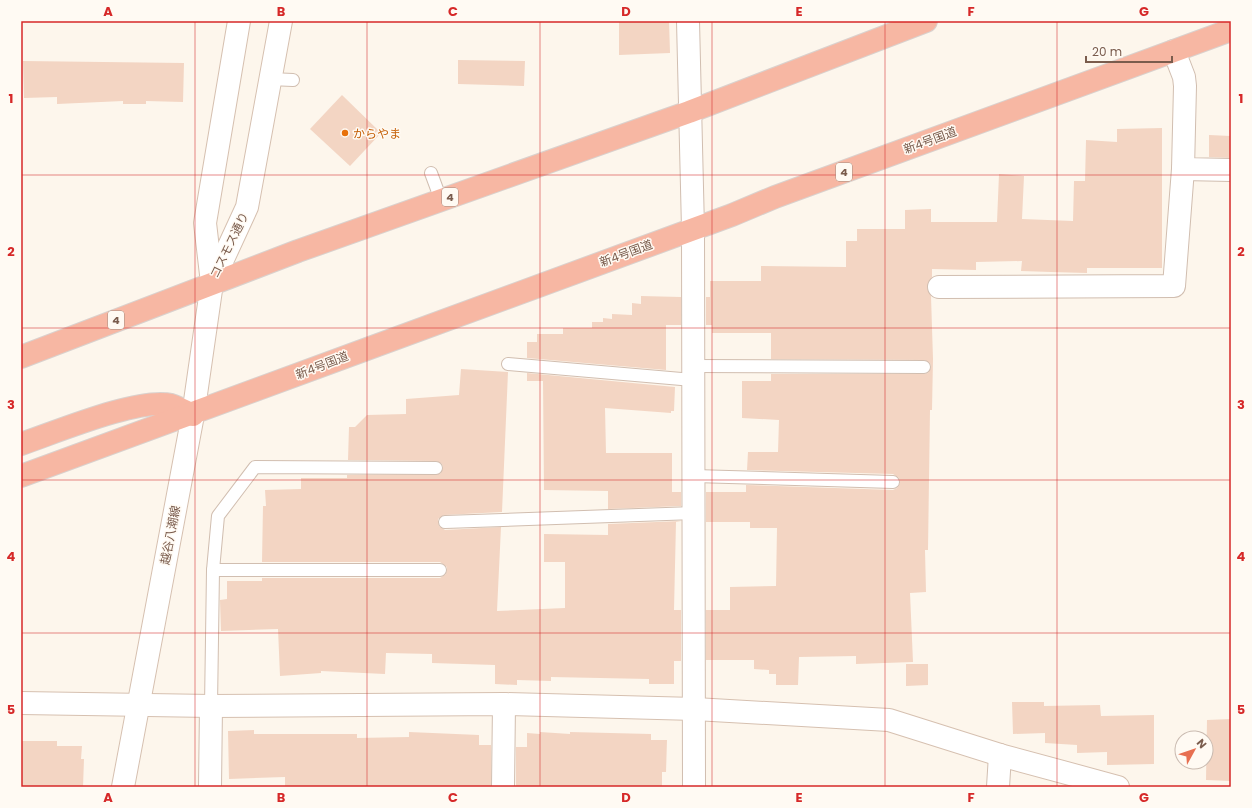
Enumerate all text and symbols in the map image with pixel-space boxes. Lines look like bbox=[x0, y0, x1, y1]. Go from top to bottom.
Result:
text: A bbox=[103, 2, 113, 21]
text: B bbox=[277, 2, 286, 21]
text: C bbox=[448, 2, 458, 21]
text: D bbox=[621, 2, 631, 21]
text: E bbox=[795, 2, 803, 21]
text: F bbox=[967, 2, 975, 21]
text: G bbox=[1139, 2, 1149, 21]
scale bar bbox=[1086, 38, 1172, 64]
text: 20 m bbox=[1092, 43, 1122, 60]
text: 1 bbox=[9, 89, 13, 108]
text: 1 bbox=[1239, 89, 1243, 108]
street label: 新4号国道 bbox=[901, 123, 959, 157]
place label: からやま bbox=[353, 125, 401, 142]
marker: からやま bbox=[340, 128, 350, 138]
road number: 4 bbox=[836, 163, 852, 181]
road number: 4 bbox=[442, 188, 458, 206]
street label: コスモス通り bbox=[206, 209, 252, 281]
street label: 新4号国道 bbox=[597, 236, 655, 270]
text: 2 bbox=[7, 242, 15, 261]
text: 2 bbox=[1237, 242, 1245, 261]
road number: 4 bbox=[108, 311, 124, 329]
street label: 新4号国道 bbox=[293, 347, 351, 383]
text: 3 bbox=[7, 395, 15, 414]
text: 3 bbox=[1237, 395, 1245, 414]
street label: 越谷八潮線 bbox=[156, 504, 184, 566]
text: 4 bbox=[7, 547, 16, 566]
text: 4 bbox=[1237, 547, 1246, 566]
text: 5 bbox=[7, 700, 15, 719]
text: 5 bbox=[1237, 700, 1245, 719]
north arrow bbox=[1174, 730, 1214, 770]
text: N bbox=[1193, 735, 1210, 752]
text: A bbox=[103, 788, 113, 807]
text: B bbox=[277, 788, 286, 807]
text: C bbox=[448, 788, 458, 807]
text: D bbox=[621, 788, 631, 807]
text: E bbox=[795, 788, 803, 807]
text: F bbox=[967, 788, 975, 807]
text: G bbox=[1139, 788, 1149, 807]

